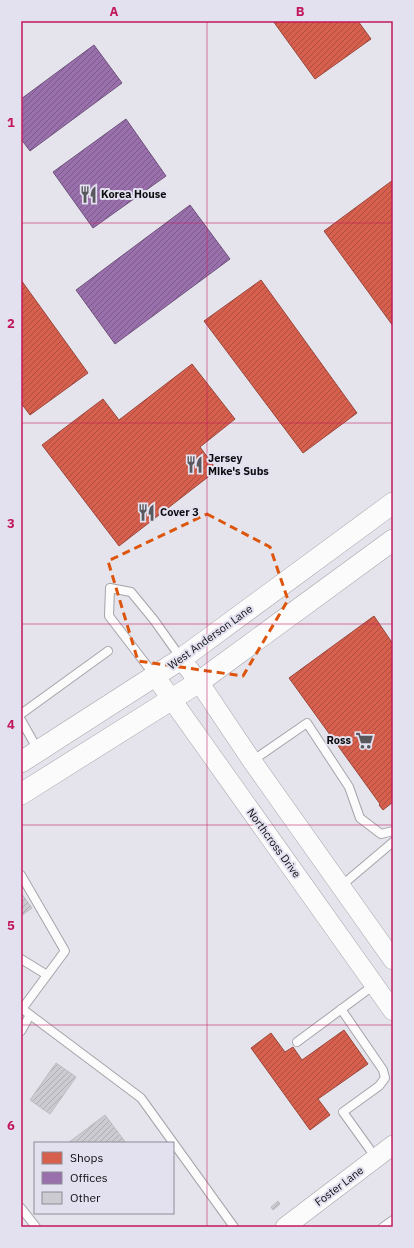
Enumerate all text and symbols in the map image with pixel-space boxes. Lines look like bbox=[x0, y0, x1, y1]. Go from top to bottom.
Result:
text: A bbox=[110, 3, 119, 20]
text: B bbox=[296, 3, 305, 20]
text: 1 bbox=[7, 114, 15, 131]
restaurant icon: Korea House bbox=[78, 184, 98, 204]
place label: Korea House bbox=[101, 187, 166, 201]
text: 2 bbox=[7, 315, 15, 332]
place label: Jersey Mike's Subs bbox=[208, 451, 269, 478]
restaurant icon: Jersey Mike's Subs bbox=[185, 454, 205, 474]
restaurant icon: Cover 3 bbox=[137, 502, 157, 522]
place label: Cover 3 bbox=[160, 505, 199, 519]
text: 3 bbox=[7, 515, 15, 532]
street label: West Anderson Lane bbox=[165, 602, 255, 672]
text: 4 bbox=[7, 716, 15, 733]
supermarket icon: Ross bbox=[354, 730, 374, 750]
place label: Ross bbox=[327, 733, 351, 747]
street label: Northcross Drive bbox=[244, 805, 304, 881]
text: 5 bbox=[7, 917, 15, 934]
text: 6 bbox=[7, 1117, 15, 1134]
legend bbox=[34, 1142, 174, 1214]
text: Shops bbox=[70, 1150, 103, 1165]
street label: Foster Lane bbox=[312, 1163, 366, 1209]
text: Offices bbox=[70, 1170, 108, 1185]
text: Other bbox=[70, 1190, 101, 1205]

